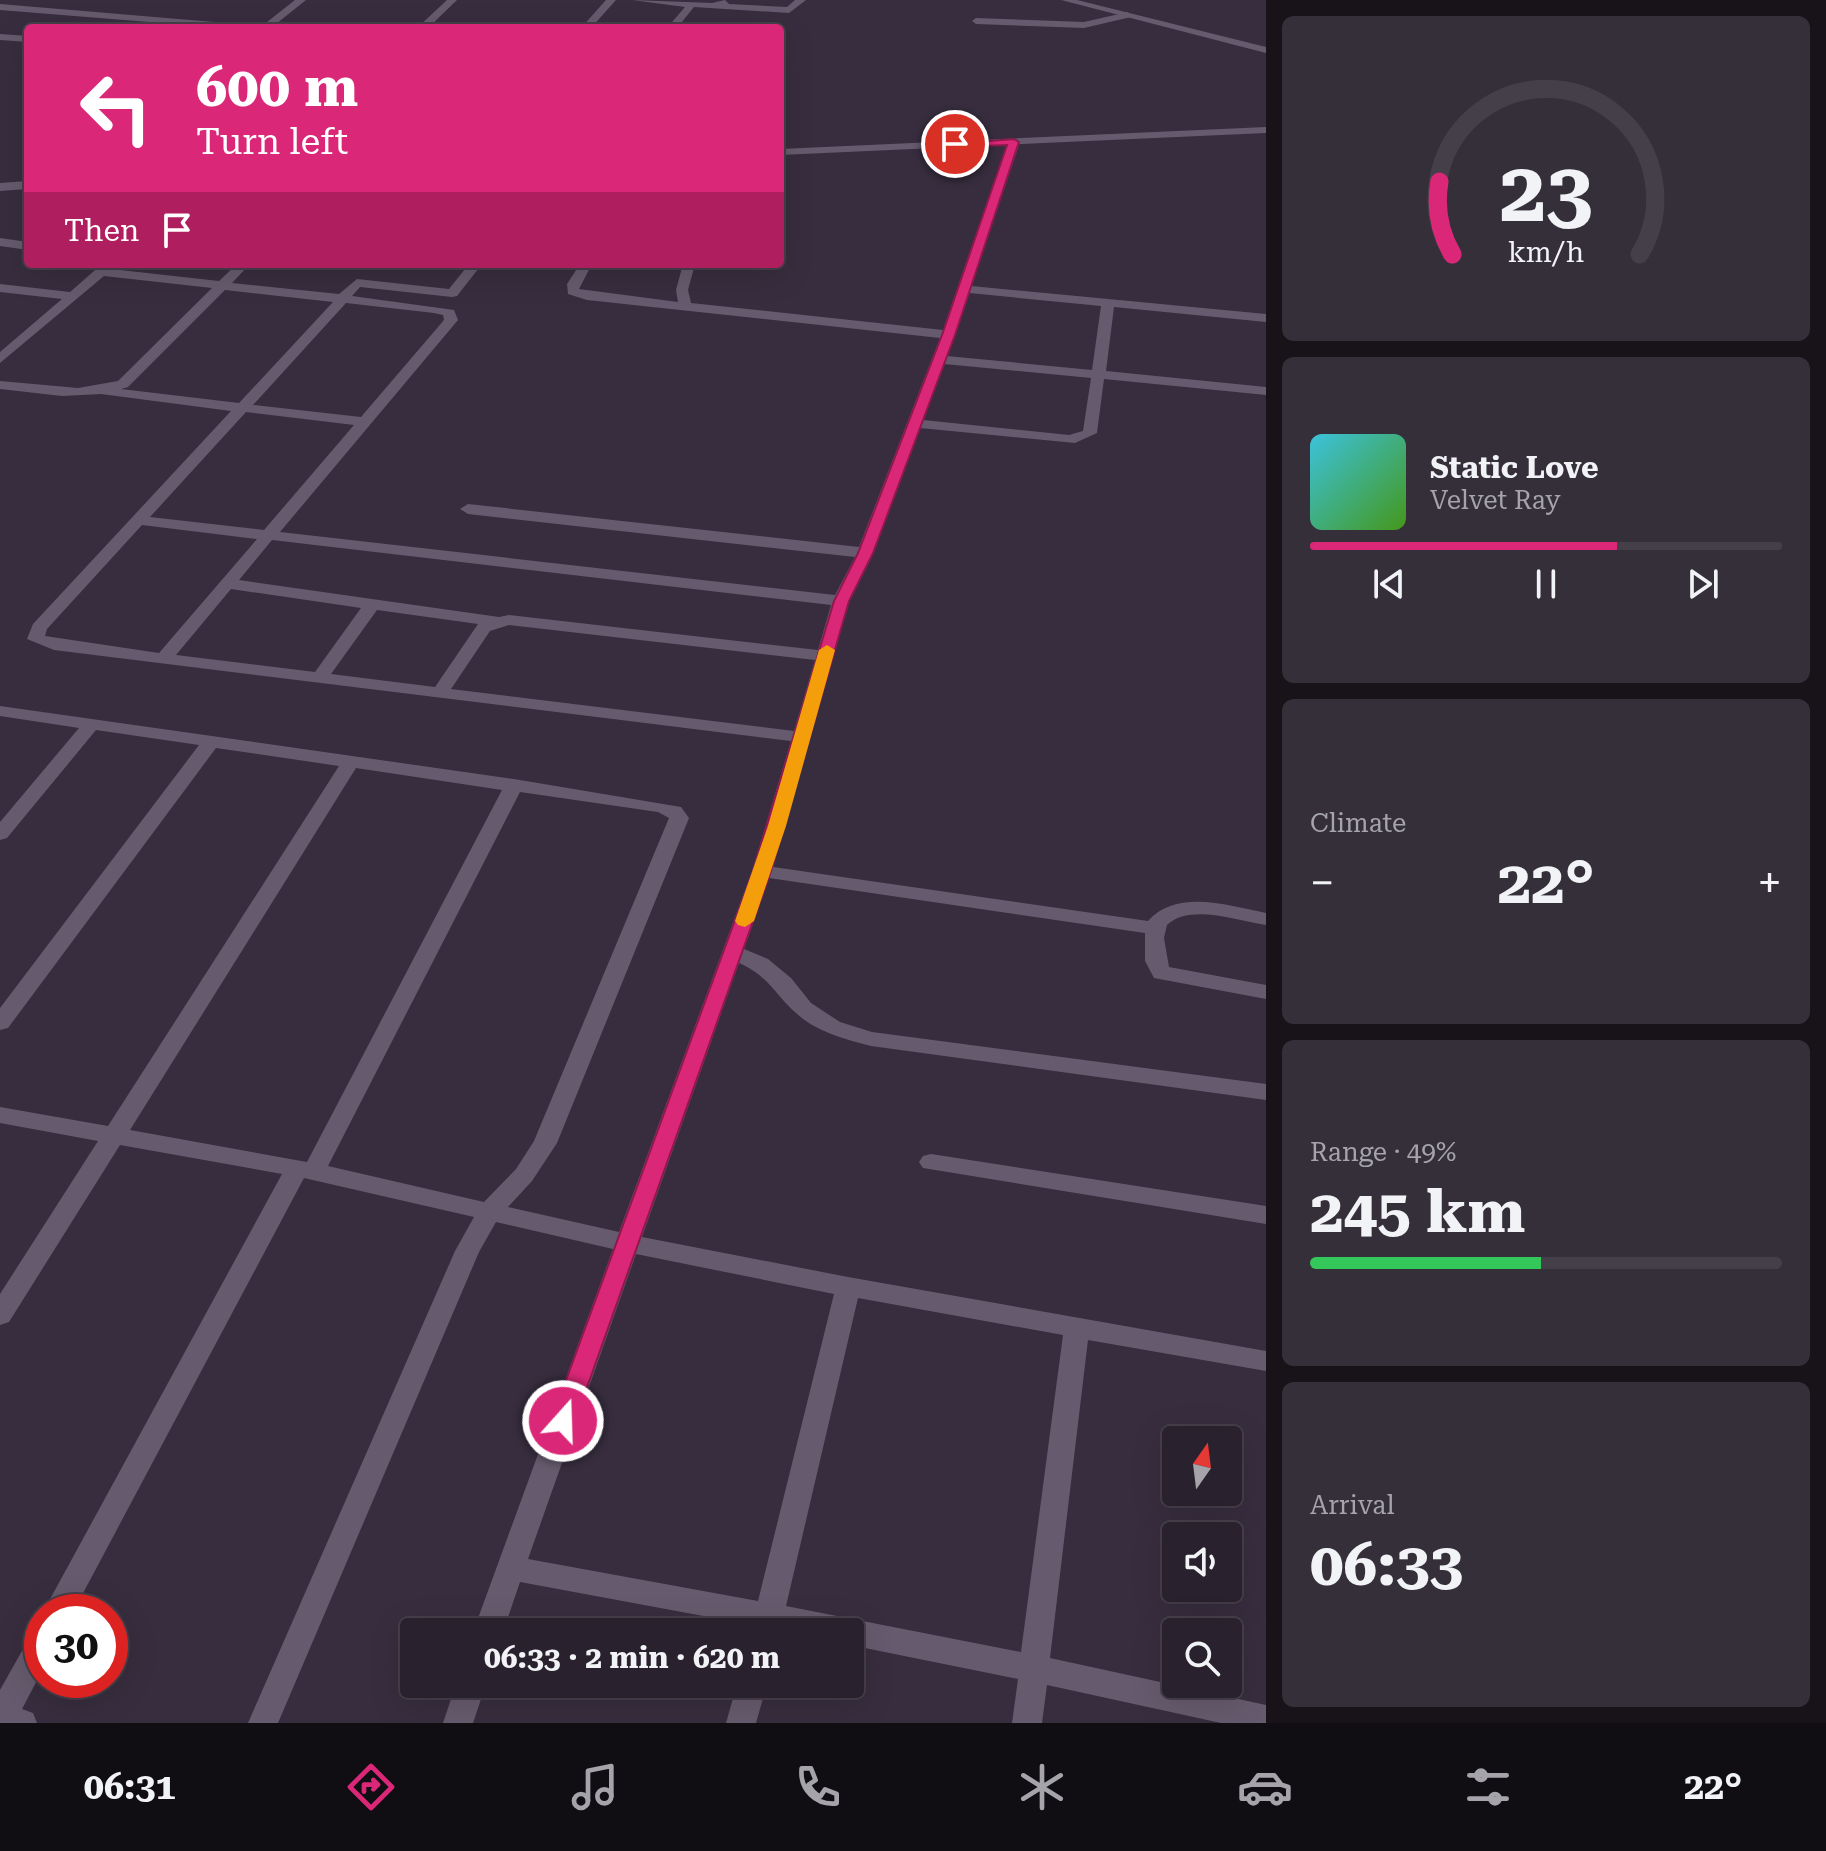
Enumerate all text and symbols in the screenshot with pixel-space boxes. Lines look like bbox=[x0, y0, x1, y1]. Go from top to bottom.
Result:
text: 600 m bbox=[196, 54, 358, 120]
icon: left bbox=[64, 56, 168, 160]
pin bbox=[921, 110, 989, 178]
text: Turn left bbox=[196, 121, 348, 163]
icon: arrive bbox=[933, 122, 977, 166]
text: 23 bbox=[1499, 143, 1593, 240]
icon: arrive bbox=[155, 208, 199, 252]
text: Then bbox=[64, 213, 139, 248]
text: km/h bbox=[1508, 235, 1584, 269]
text: Static Love bbox=[1430, 450, 1599, 485]
text: Velvet Ray bbox=[1430, 485, 1561, 515]
icon: previous bbox=[1367, 562, 1411, 606]
icon: pause bbox=[1524, 562, 1568, 606]
icon: next bbox=[1681, 562, 1725, 606]
text: Climate bbox=[1310, 808, 1406, 838]
text: 22° bbox=[1497, 847, 1595, 918]
text: − bbox=[1310, 857, 1335, 909]
text: + bbox=[1757, 857, 1782, 909]
text: Range · 49% bbox=[1310, 1137, 1456, 1167]
text: 245 km bbox=[1310, 1176, 1525, 1247]
position arrow bbox=[521, 1379, 605, 1463]
north arrow bbox=[1162, 1426, 1242, 1506]
map controls bbox=[1162, 1426, 1242, 1698]
text: Arrival bbox=[1310, 1490, 1395, 1520]
button: sound bbox=[1162, 1522, 1242, 1602]
text: 06:33 bbox=[1310, 1529, 1463, 1600]
speed limit sign: 30 bbox=[24, 1594, 128, 1698]
button: search bbox=[1162, 1618, 1242, 1698]
text: 06:33 · 2 min · 620 m bbox=[484, 1640, 780, 1675]
icon: directions bbox=[343, 1759, 399, 1815]
icon: music bbox=[567, 1759, 623, 1815]
icon: phone bbox=[790, 1759, 846, 1815]
icon: climate bbox=[1014, 1759, 1070, 1815]
icon: car bbox=[1237, 1759, 1293, 1815]
icon: filters bbox=[1460, 1759, 1516, 1815]
text: 06:31 bbox=[84, 1766, 176, 1808]
text: 22° bbox=[1684, 1766, 1742, 1808]

